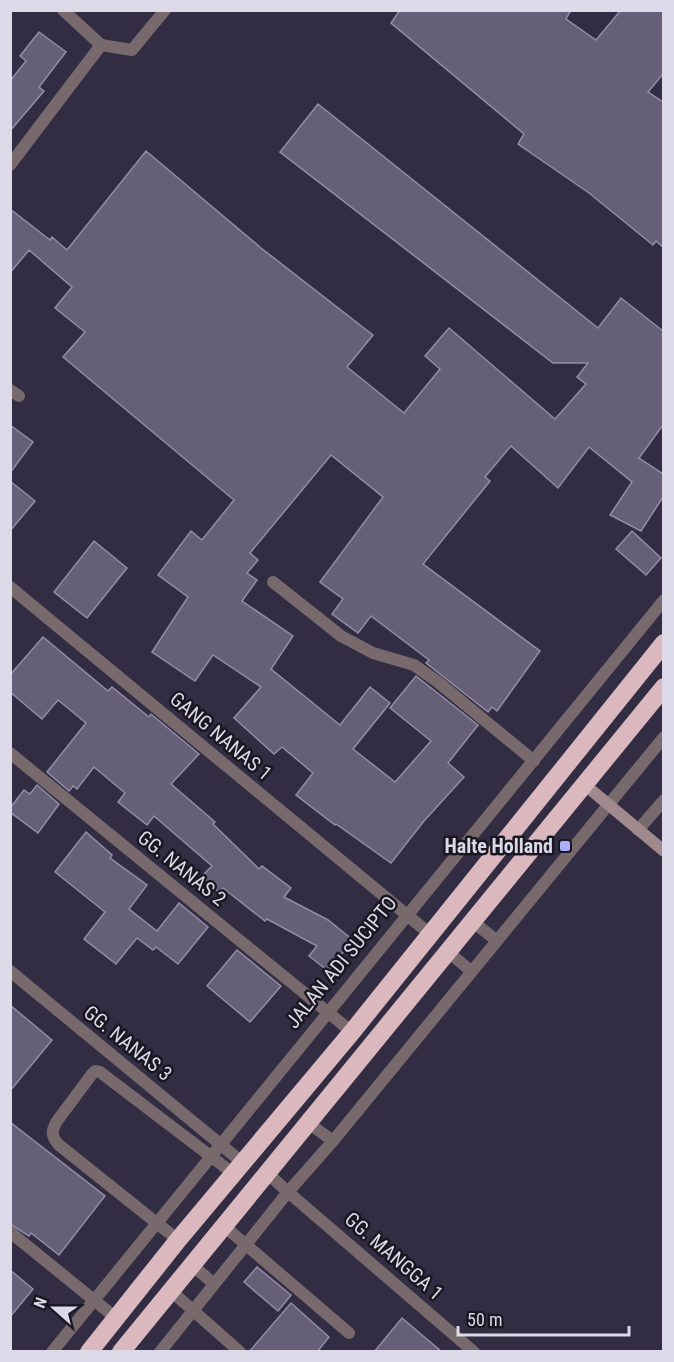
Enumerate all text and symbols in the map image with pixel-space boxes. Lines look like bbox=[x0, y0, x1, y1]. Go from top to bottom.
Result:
street label: GANG NANAS 1 bbox=[165, 687, 277, 785]
street label: GG. NANAS 2 bbox=[133, 825, 231, 911]
place label: Halte Holland bbox=[444, 834, 553, 858]
marker: Halte Holland bbox=[558, 839, 572, 853]
street label: JALAN ADI SUCIPTO bbox=[280, 891, 402, 1033]
street label: GG. NANAS 3 bbox=[79, 1000, 177, 1086]
street label: GG. MANGGA 1 bbox=[340, 1207, 448, 1305]
north arrow bbox=[24, 1278, 84, 1338]
text: N bbox=[30, 1295, 51, 1311]
scale bar bbox=[458, 1299, 629, 1337]
text: 50 m bbox=[467, 1309, 502, 1330]

